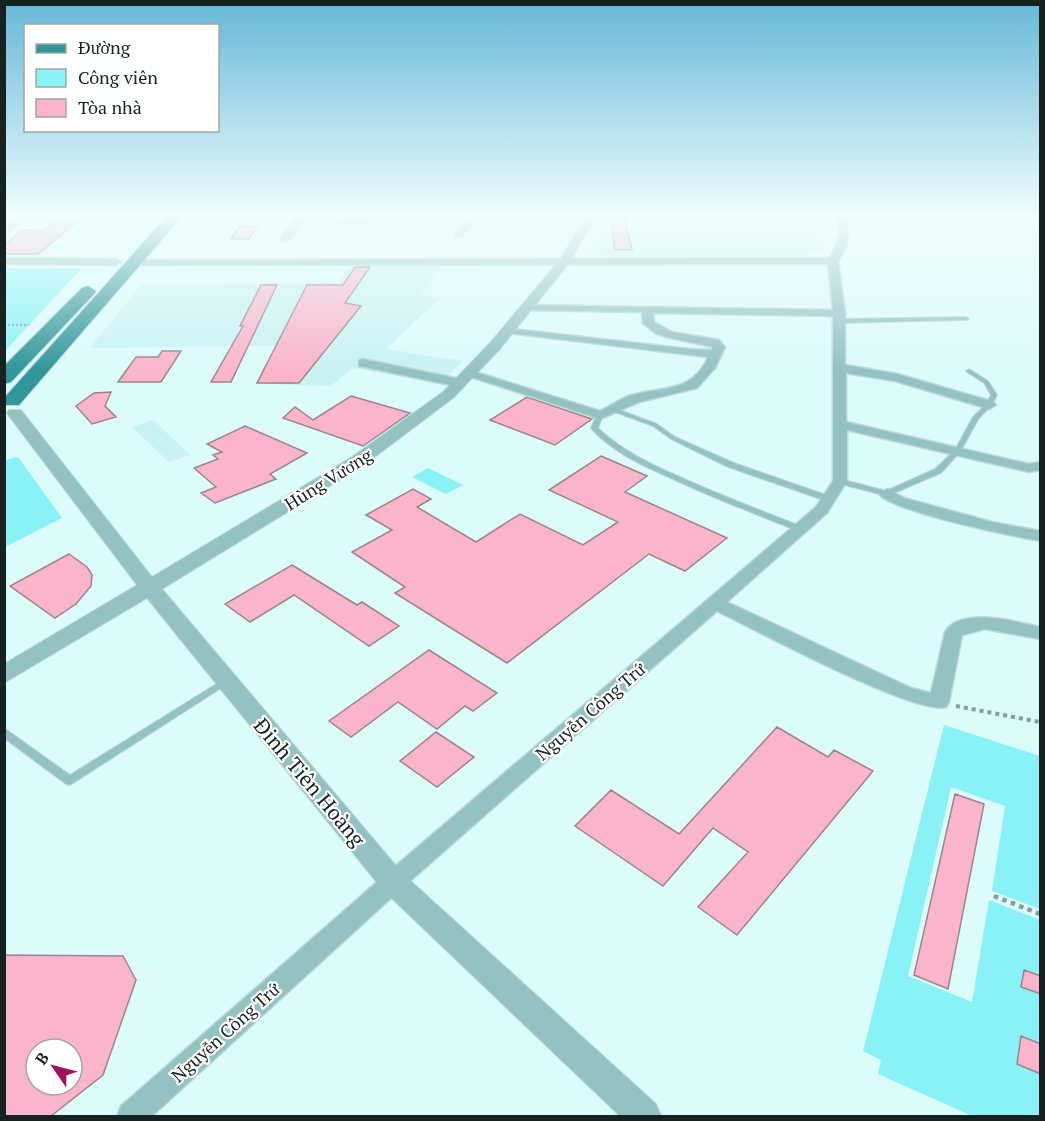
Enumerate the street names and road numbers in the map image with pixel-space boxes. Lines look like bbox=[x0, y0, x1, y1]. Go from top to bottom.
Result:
street label: Hùng Vương bbox=[280, 442, 377, 515]
street label: Nguyễn Công Trứ bbox=[530, 656, 651, 765]
street label: Đinh Tiên Hoàng bbox=[248, 712, 373, 853]
street label: Nguyễn Công Trứ bbox=[166, 976, 285, 1087]

